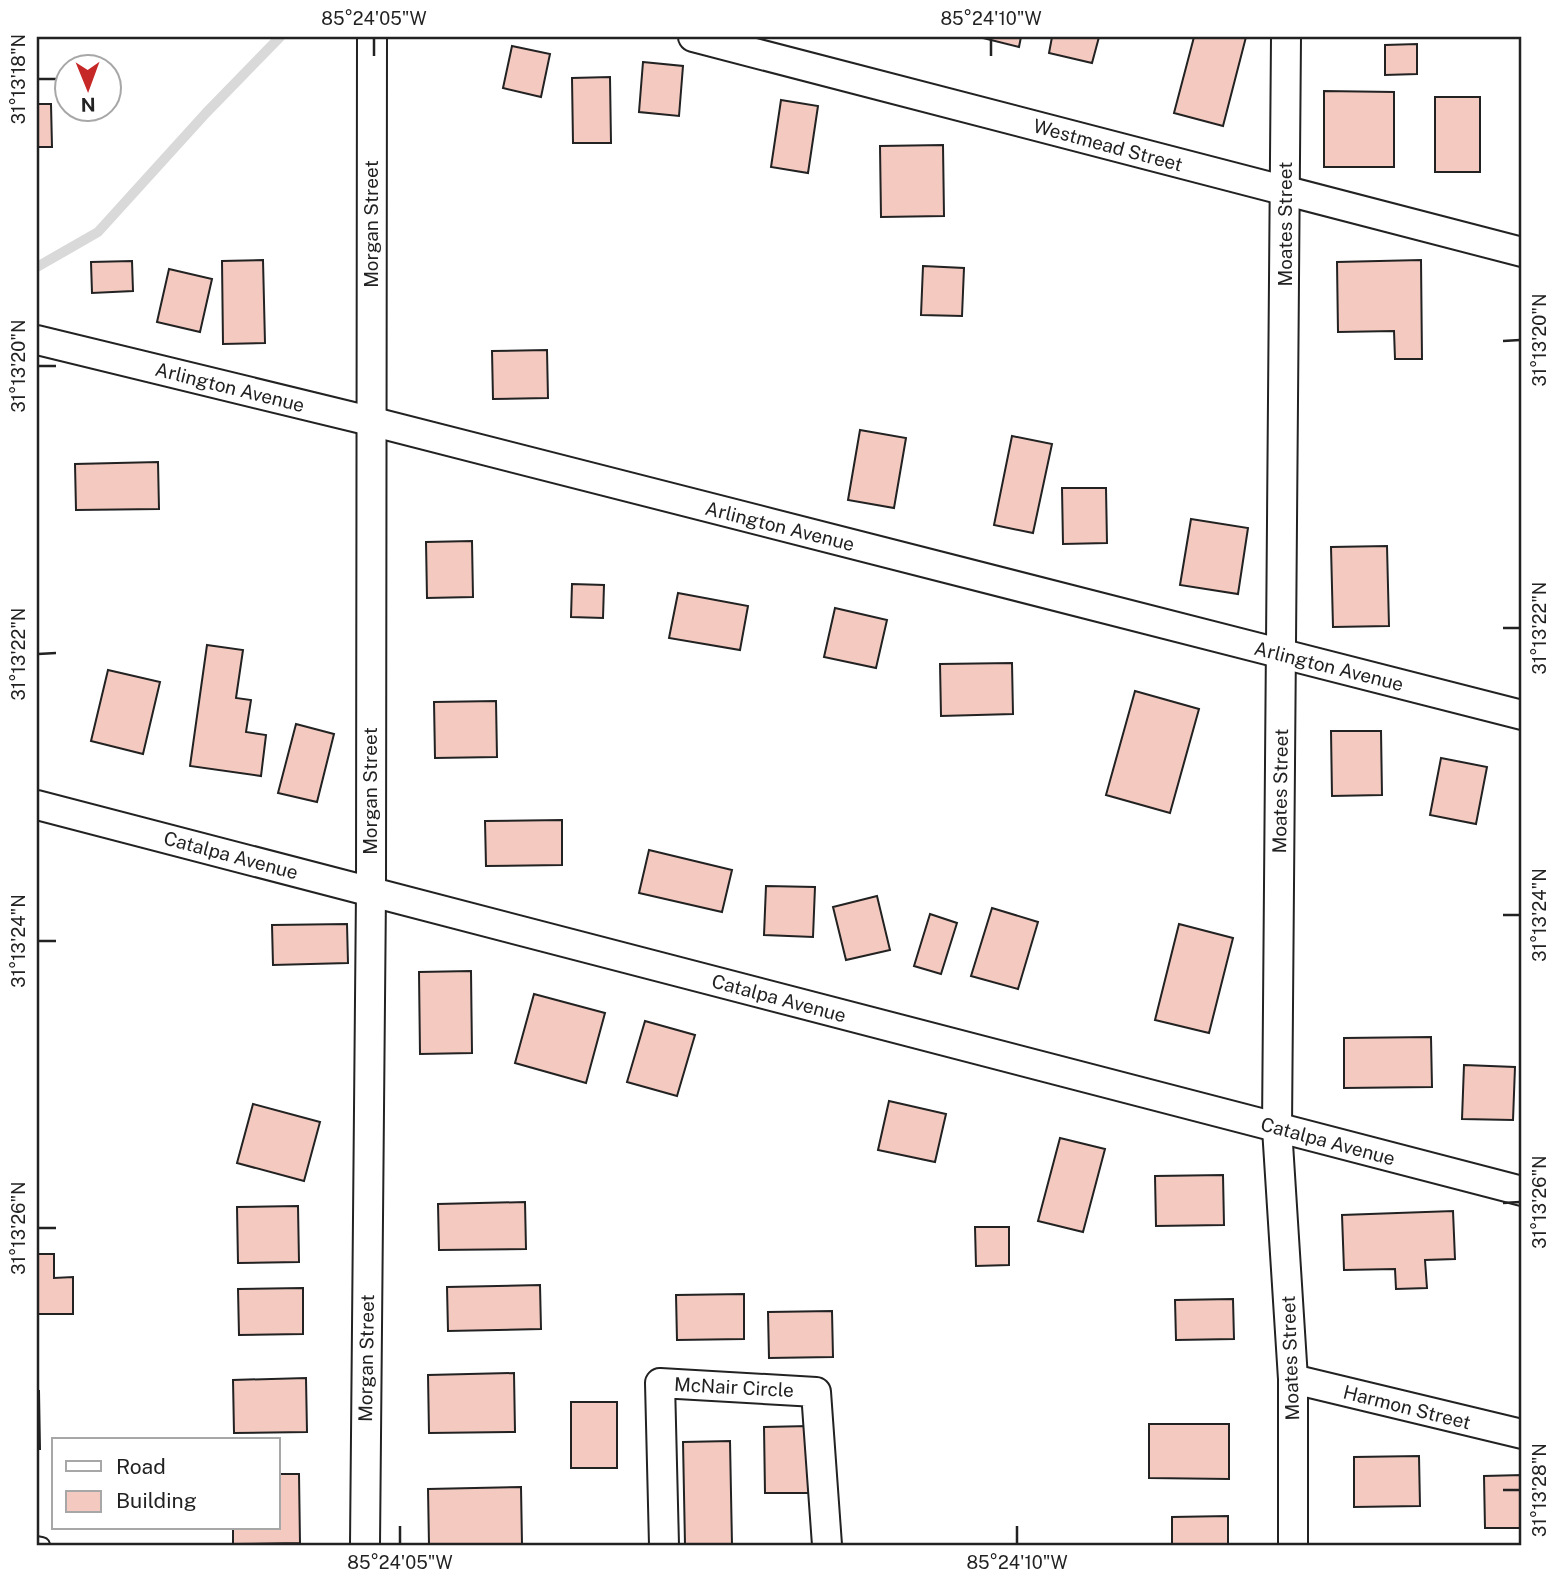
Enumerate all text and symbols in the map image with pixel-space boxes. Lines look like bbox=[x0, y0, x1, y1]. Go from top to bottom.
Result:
text: 85°24'05"W bbox=[321, 8, 427, 29]
text: 85°24'10"W bbox=[940, 8, 1042, 29]
text: 31°13'18"N bbox=[8, 34, 29, 124]
north arrow bbox=[52, 52, 122, 122]
text: N bbox=[81, 94, 96, 116]
street label: Westmead Street bbox=[1031, 114, 1185, 176]
street label: Morgan Street bbox=[360, 160, 382, 288]
street label: Moates Street bbox=[1274, 162, 1296, 286]
text: 31°13'20"N bbox=[1529, 293, 1550, 387]
text: 31°13'20"N bbox=[8, 319, 29, 413]
street label: Arlington Avenue bbox=[153, 358, 307, 416]
street label: Arlington Avenue bbox=[703, 497, 857, 555]
text: 31°13'22"N bbox=[1529, 582, 1550, 674]
text: 31°13'22"N bbox=[8, 608, 29, 700]
street label: Arlington Avenue bbox=[1252, 637, 1406, 695]
street label: Morgan Street bbox=[359, 727, 381, 855]
street label: Moates Street bbox=[1268, 728, 1292, 854]
street label: Catalpa Avenue bbox=[161, 827, 301, 883]
text: 31°13'24"N bbox=[1529, 868, 1550, 962]
text: 31°13'24"N bbox=[8, 894, 29, 988]
street label: Catalpa Avenue bbox=[709, 970, 849, 1026]
street label: Catalpa Avenue bbox=[1258, 1113, 1398, 1169]
text: 31°13'26"N bbox=[1529, 1155, 1550, 1249]
text: 31°13'26"N bbox=[8, 1181, 29, 1275]
street label: Morgan Street bbox=[354, 1294, 378, 1422]
street label: Moates Street bbox=[1277, 1295, 1303, 1421]
street label: McNair Circle bbox=[674, 1373, 794, 1401]
street label: Harmon Street bbox=[1341, 1381, 1473, 1433]
legend bbox=[52, 1438, 280, 1530]
text: 31°13'28"N bbox=[1529, 1443, 1550, 1537]
text: Road bbox=[116, 1454, 166, 1479]
text: Building bbox=[116, 1488, 197, 1513]
text: 85°24'05"W bbox=[347, 1552, 453, 1573]
text: 85°24'10"W bbox=[966, 1552, 1068, 1573]

